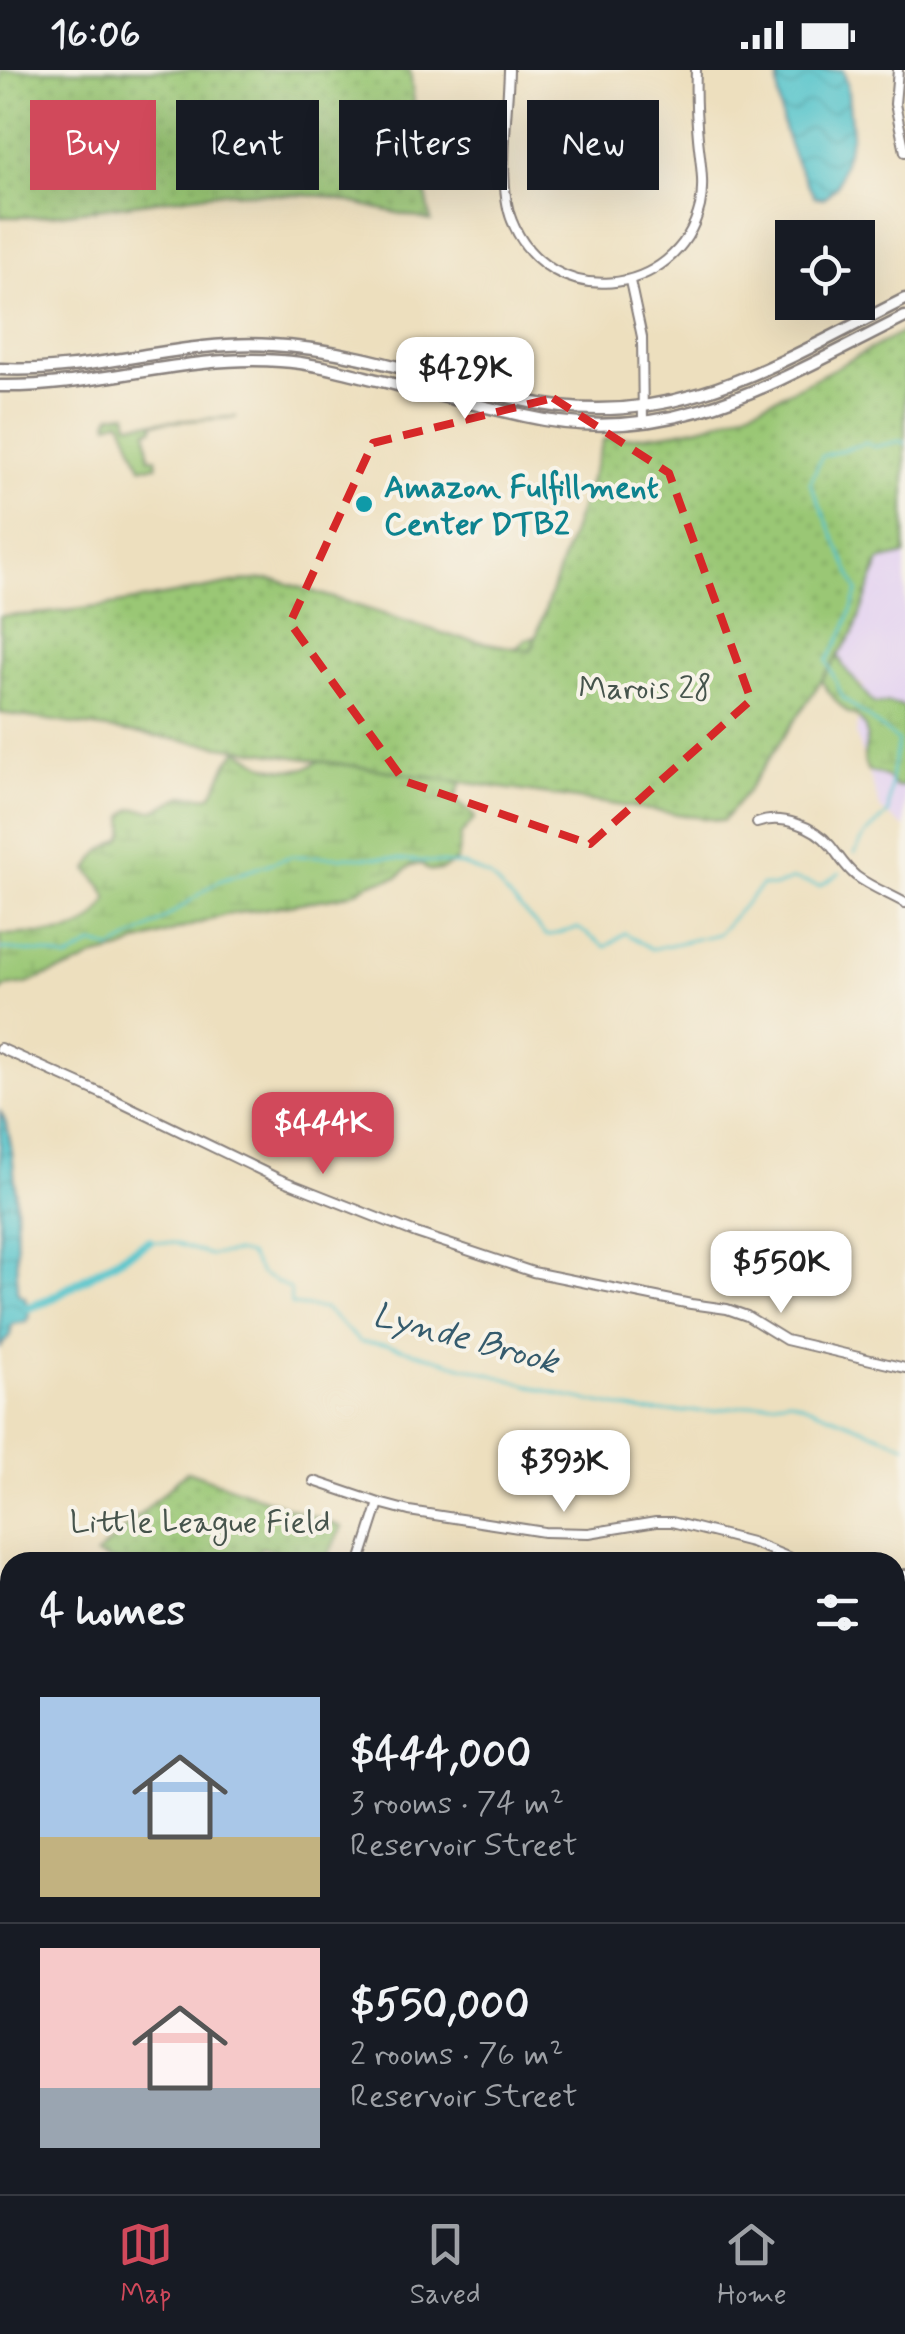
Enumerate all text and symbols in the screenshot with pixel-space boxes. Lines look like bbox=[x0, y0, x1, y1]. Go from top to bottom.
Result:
text: 16:06 bbox=[50, 11, 140, 60]
chip: Buy bbox=[30, 100, 156, 190]
chip: Rent bbox=[176, 100, 319, 190]
chip: Filters bbox=[339, 100, 507, 190]
chip: New bbox=[527, 100, 659, 190]
map controls bbox=[775, 220, 875, 320]
button: locate bbox=[775, 220, 875, 320]
pin: $429K bbox=[395, 337, 535, 422]
text: $429K bbox=[418, 348, 512, 390]
place label: Amazon Fulfillment Center DTB2 bbox=[384, 467, 659, 546]
marker: Amazon Fulfillment Center DTB2 bbox=[353, 493, 375, 515]
park label: Marois 28 bbox=[578, 668, 712, 710]
pin: $444K bbox=[253, 1092, 393, 1177]
text: $444K bbox=[274, 1103, 372, 1145]
pin: $550K bbox=[711, 1231, 851, 1316]
text: $550K bbox=[733, 1242, 829, 1284]
water label: Lynde Brook bbox=[368, 1292, 565, 1386]
pin: $393K bbox=[494, 1430, 634, 1515]
text: $393K bbox=[520, 1441, 608, 1483]
park label: Little League Field bbox=[70, 1502, 330, 1546]
text: 4 homes bbox=[40, 1585, 186, 1640]
icon: filters bbox=[810, 1585, 865, 1640]
text: $444,000 bbox=[350, 1728, 531, 1783]
icon: home bbox=[120, 1737, 240, 1857]
text: 3 rooms · 74 m² bbox=[350, 1783, 564, 1825]
text: Reservoir Street bbox=[350, 1825, 578, 1867]
text: $550,000 bbox=[350, 1979, 529, 2034]
icon: home bbox=[120, 1988, 240, 2108]
text: 2 rooms · 76 m² bbox=[350, 2034, 563, 2076]
text: Reservoir Street bbox=[350, 2076, 578, 2118]
tab: Map bbox=[118, 2217, 173, 2314]
tab: Saved bbox=[410, 2217, 481, 2314]
tab: Home bbox=[717, 2217, 787, 2314]

